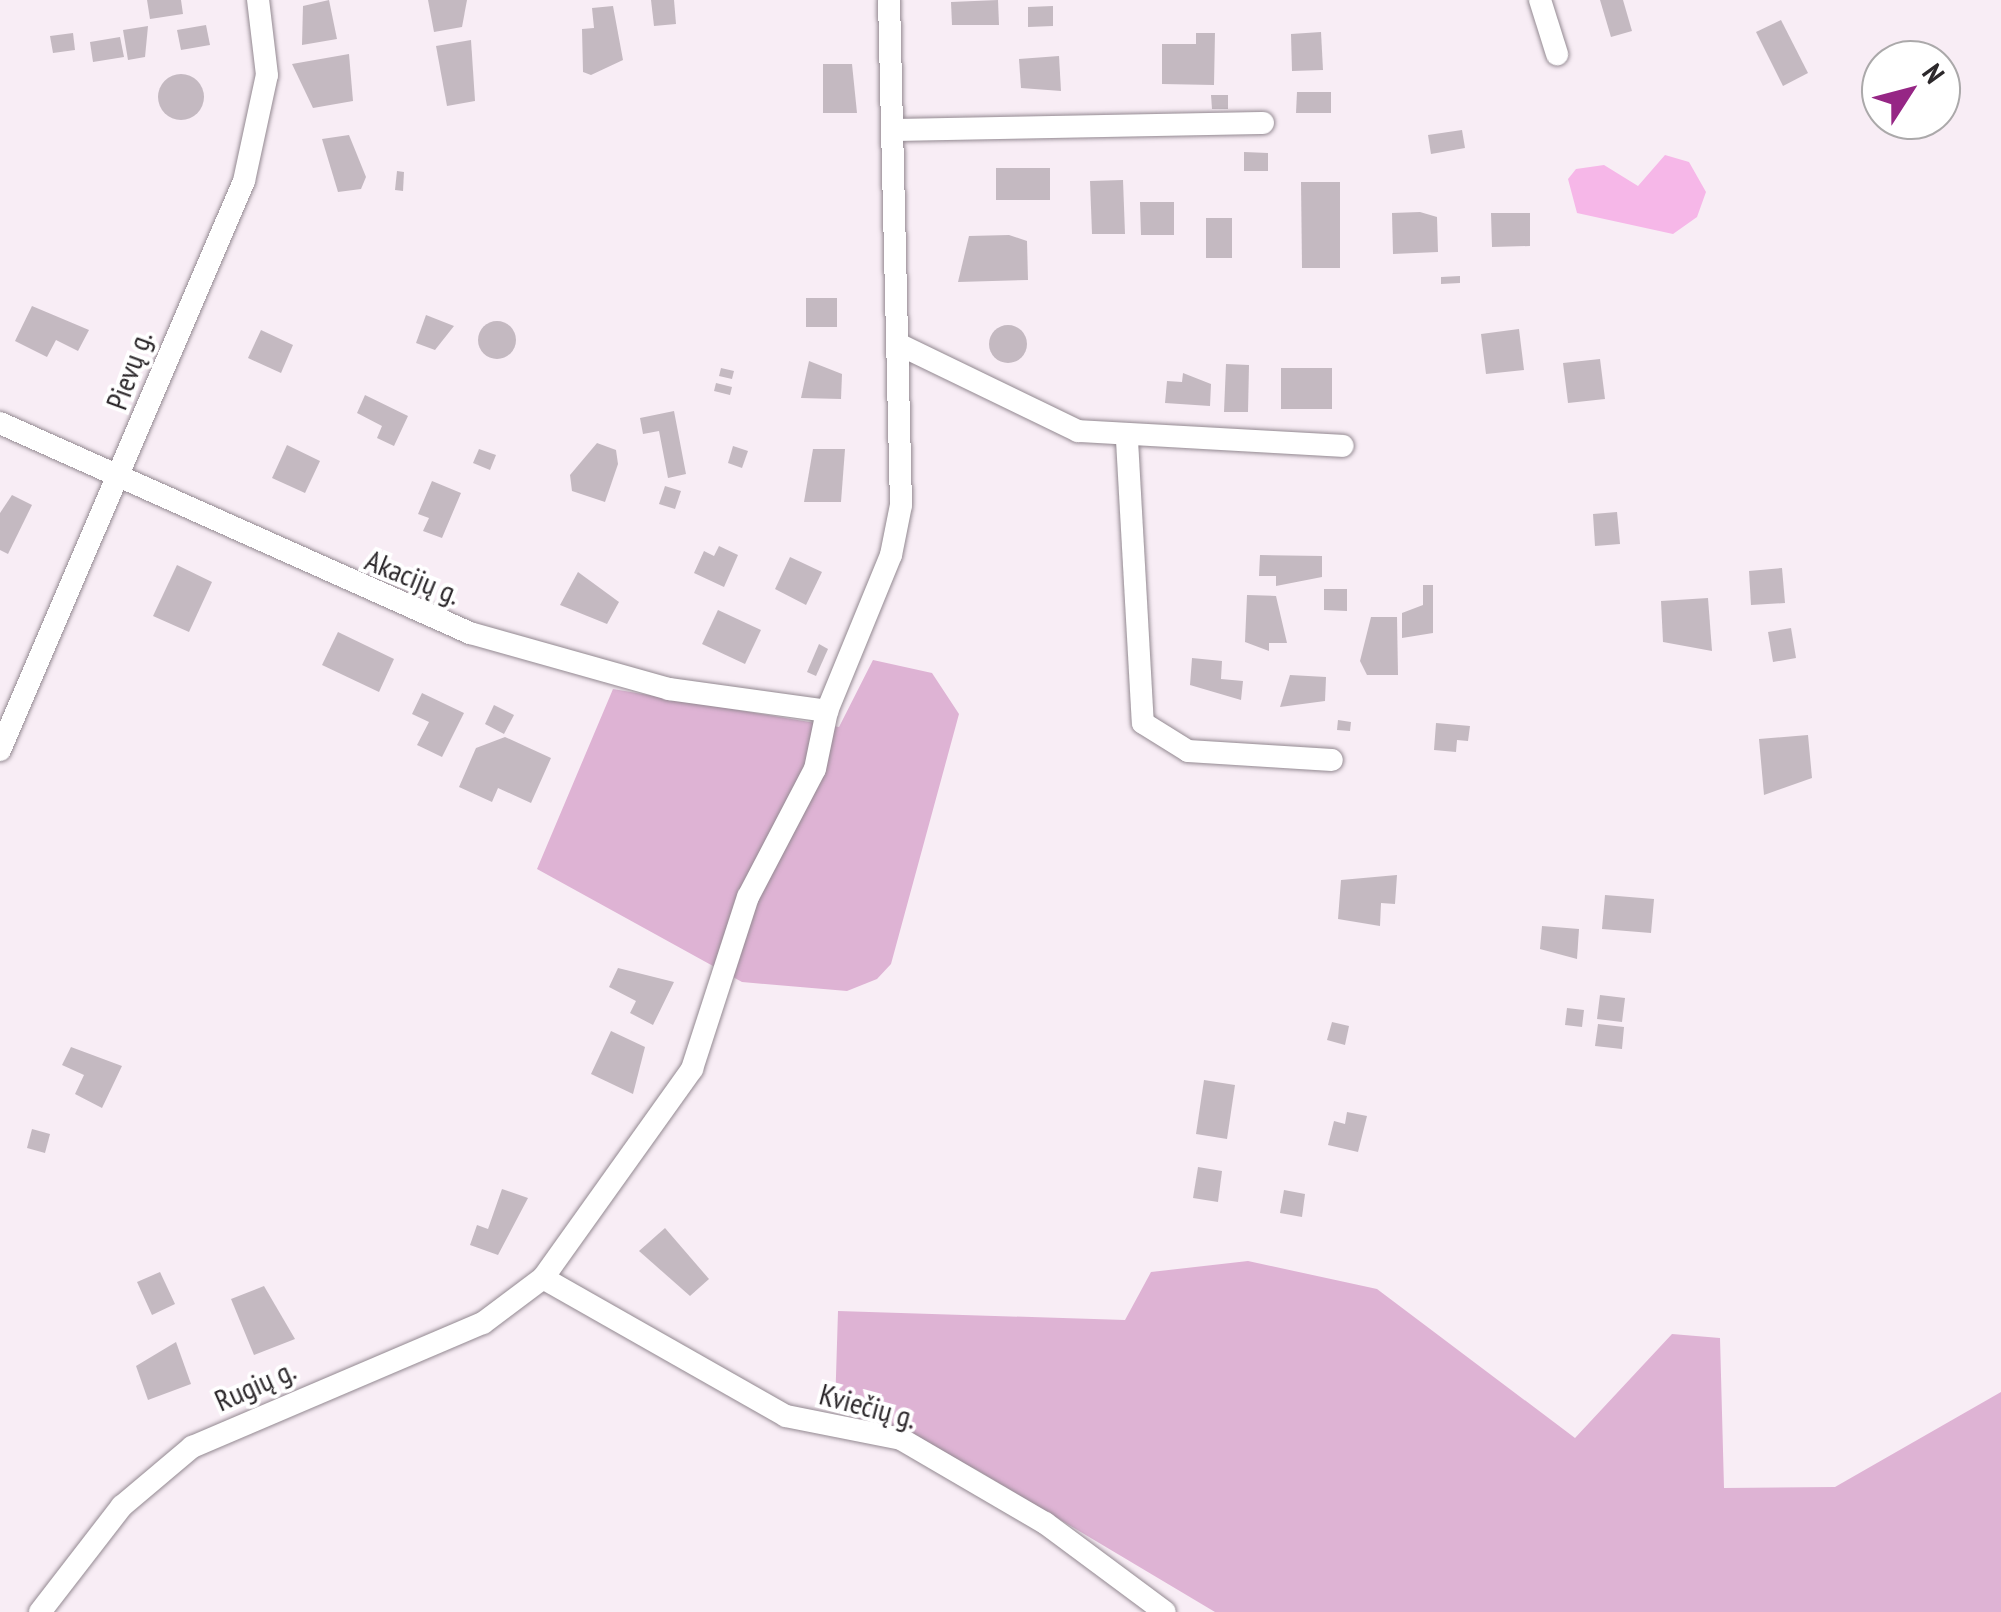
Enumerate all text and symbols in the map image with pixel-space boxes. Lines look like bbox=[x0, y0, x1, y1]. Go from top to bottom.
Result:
north arrow bbox=[1861, 40, 1961, 140]
text: N bbox=[1915, 56, 1953, 90]
street label: Pievų g. bbox=[98, 326, 160, 414]
street label: Akacijų g. bbox=[360, 542, 466, 612]
street label: Rugių g. bbox=[209, 1351, 301, 1419]
street label: Kviečių g. bbox=[816, 1376, 920, 1436]

